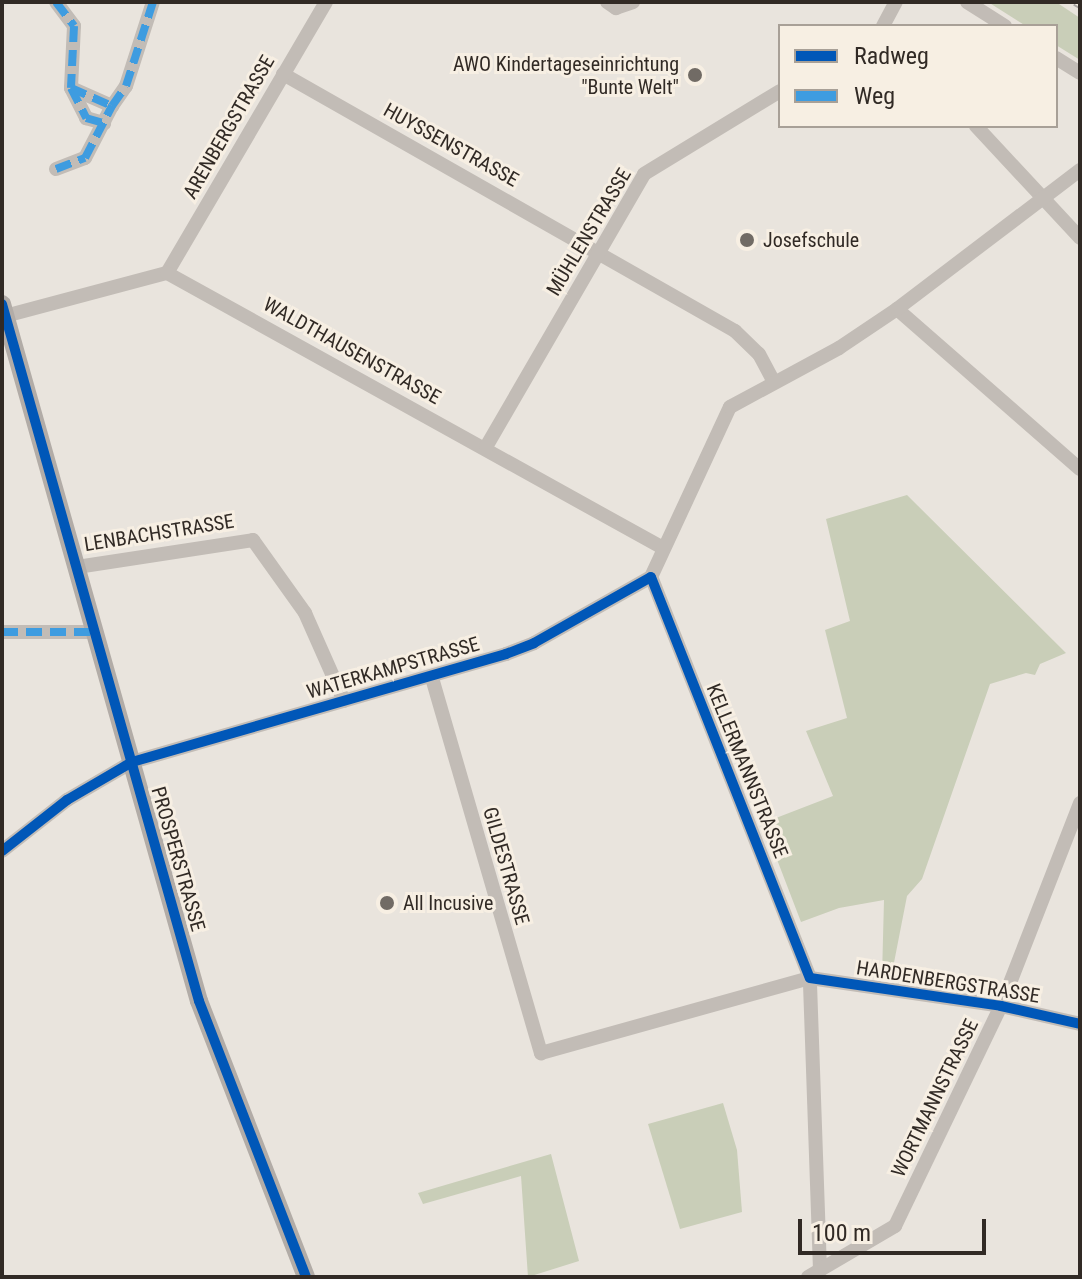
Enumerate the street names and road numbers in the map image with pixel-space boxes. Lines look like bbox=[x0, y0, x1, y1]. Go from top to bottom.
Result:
street label: ARENBERGSTRASSE bbox=[178, 51, 280, 203]
street label: HUYSSENSTRASSE bbox=[379, 98, 523, 192]
street label: MÜHLENSTRASSE bbox=[542, 164, 636, 300]
street label: WALDTHAUSENSTRASSE bbox=[259, 292, 445, 410]
street label: LENBACHSTRASSE bbox=[82, 509, 236, 557]
street label: WATERKAMPSTRASSE bbox=[304, 632, 482, 704]
street label: KELLERMANNSTRASSE bbox=[701, 680, 793, 862]
street label: PROSPERSTRASSE bbox=[146, 784, 210, 934]
street label: GILDESTRASSE bbox=[478, 804, 534, 928]
street label: HARDENBERGSTRASSE bbox=[855, 956, 1041, 1008]
street label: WORTMANNSTRASSE bbox=[886, 1015, 984, 1181]

